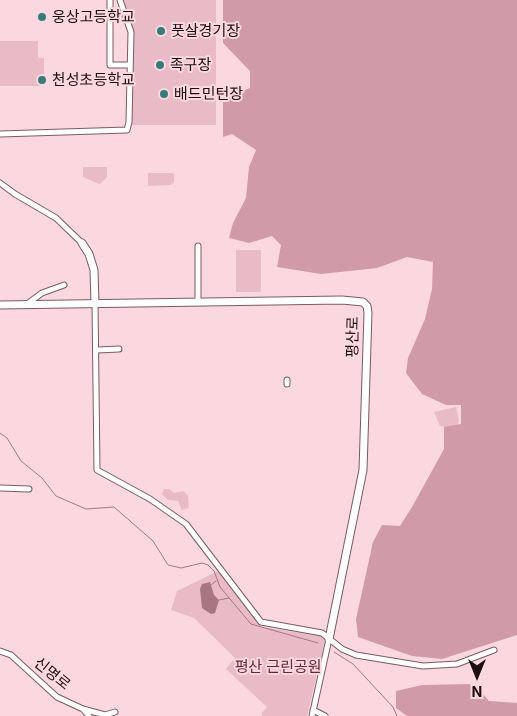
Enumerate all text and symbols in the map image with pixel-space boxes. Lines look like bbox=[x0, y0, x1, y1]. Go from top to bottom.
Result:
place label: 웅상고등학교 bbox=[52, 8, 135, 26]
marker: 웅상고등학교 bbox=[36, 11, 48, 23]
place label: 풋살경기장 bbox=[171, 22, 240, 40]
marker: 풋살경기장 bbox=[155, 25, 167, 37]
place label: 족구장 bbox=[170, 56, 211, 74]
marker: 족구장 bbox=[154, 59, 166, 71]
place label: 천성초등학교 bbox=[52, 71, 135, 89]
marker: 천성초등학교 bbox=[36, 74, 48, 86]
place label: 배드민턴장 bbox=[174, 85, 243, 103]
marker: 배드민턴장 bbox=[158, 88, 170, 100]
street label: 평산로 bbox=[344, 316, 362, 358]
north arrow bbox=[452, 651, 502, 701]
street label: 신명로 bbox=[30, 654, 74, 694]
park label: 평산 근린공원 bbox=[234, 658, 322, 676]
text: N bbox=[472, 683, 482, 700]

